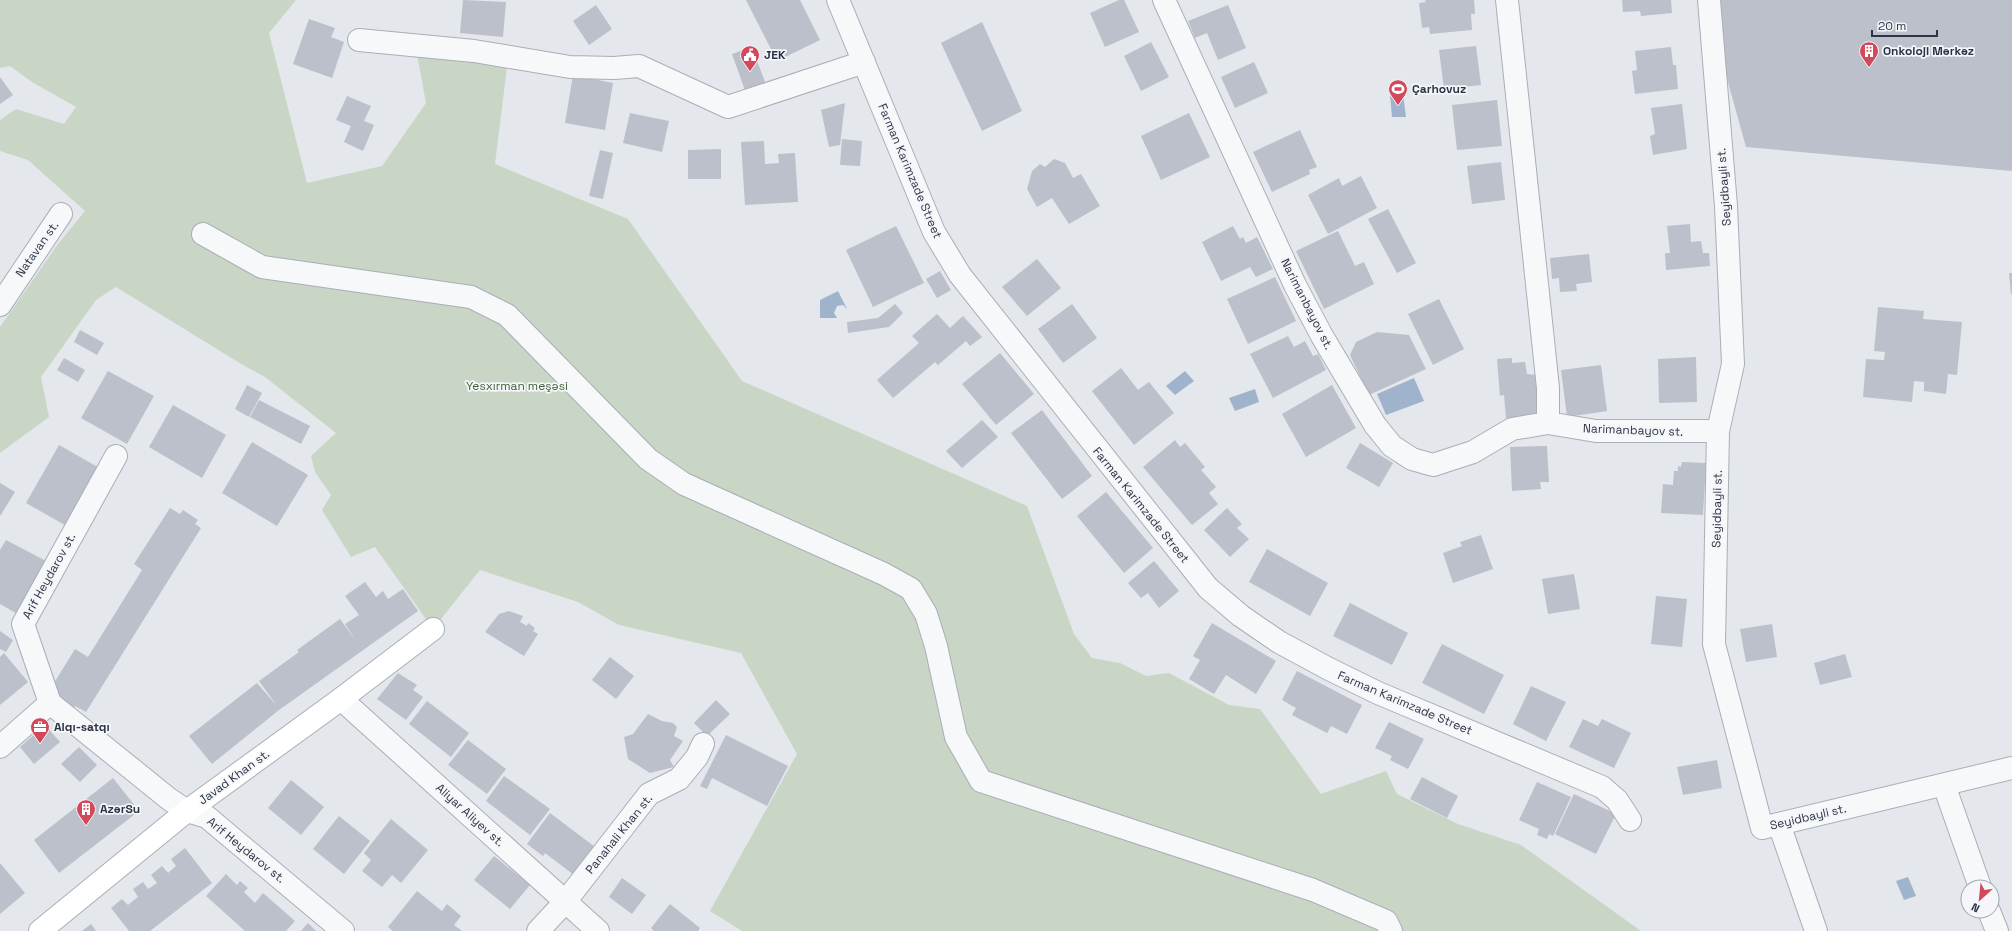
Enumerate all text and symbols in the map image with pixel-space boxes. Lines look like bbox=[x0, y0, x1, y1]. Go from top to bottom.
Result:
scale bar bbox=[1872, 12, 1937, 38]
text: 20 m bbox=[1878, 18, 1906, 34]
building icon: Onkoloji Mərkəz bbox=[1858, 40, 1880, 68]
place label: Onkoloji Mərkəz bbox=[1883, 43, 1974, 59]
public building icon: JEK bbox=[739, 44, 761, 72]
place label: JEK bbox=[764, 47, 786, 63]
sports icon: Çarhovuz bbox=[1387, 78, 1409, 106]
place label: Çarhovuz bbox=[1412, 81, 1466, 97]
street label: Farman Karimzade Street bbox=[874, 101, 946, 241]
street label: Seyidbayli st. bbox=[1713, 148, 1735, 226]
street label: Natavan st. bbox=[12, 218, 62, 280]
street label: Narimanbayov st. bbox=[1277, 256, 1337, 352]
park label: Yesxırman meşəsi bbox=[466, 378, 568, 394]
street label: Narimanbayov st. bbox=[1583, 420, 1683, 440]
street label: Farman Karimzade Street bbox=[1089, 444, 1193, 566]
street label: Seyidbayli st. bbox=[1708, 470, 1726, 548]
street label: Arif Heydarov st. bbox=[19, 530, 79, 622]
street label: Farman Karimzade Street bbox=[1335, 667, 1475, 739]
office icon: Alqı-satqı bbox=[29, 716, 51, 744]
place label: Alqı-satqı bbox=[54, 719, 110, 735]
street label: Javad Khan st. bbox=[195, 746, 273, 808]
street label: Aliyar Aliyev st. bbox=[432, 780, 508, 850]
street label: Panahali Khan st. bbox=[582, 791, 656, 877]
building icon: AzərSu bbox=[75, 798, 97, 826]
street label: Seyidbayli st. bbox=[1768, 800, 1848, 834]
place label: AzərSu bbox=[100, 801, 140, 817]
street label: Arif Heydarov st. bbox=[204, 814, 288, 886]
north arrow bbox=[1960, 879, 2000, 919]
text: N bbox=[1969, 900, 1982, 916]

